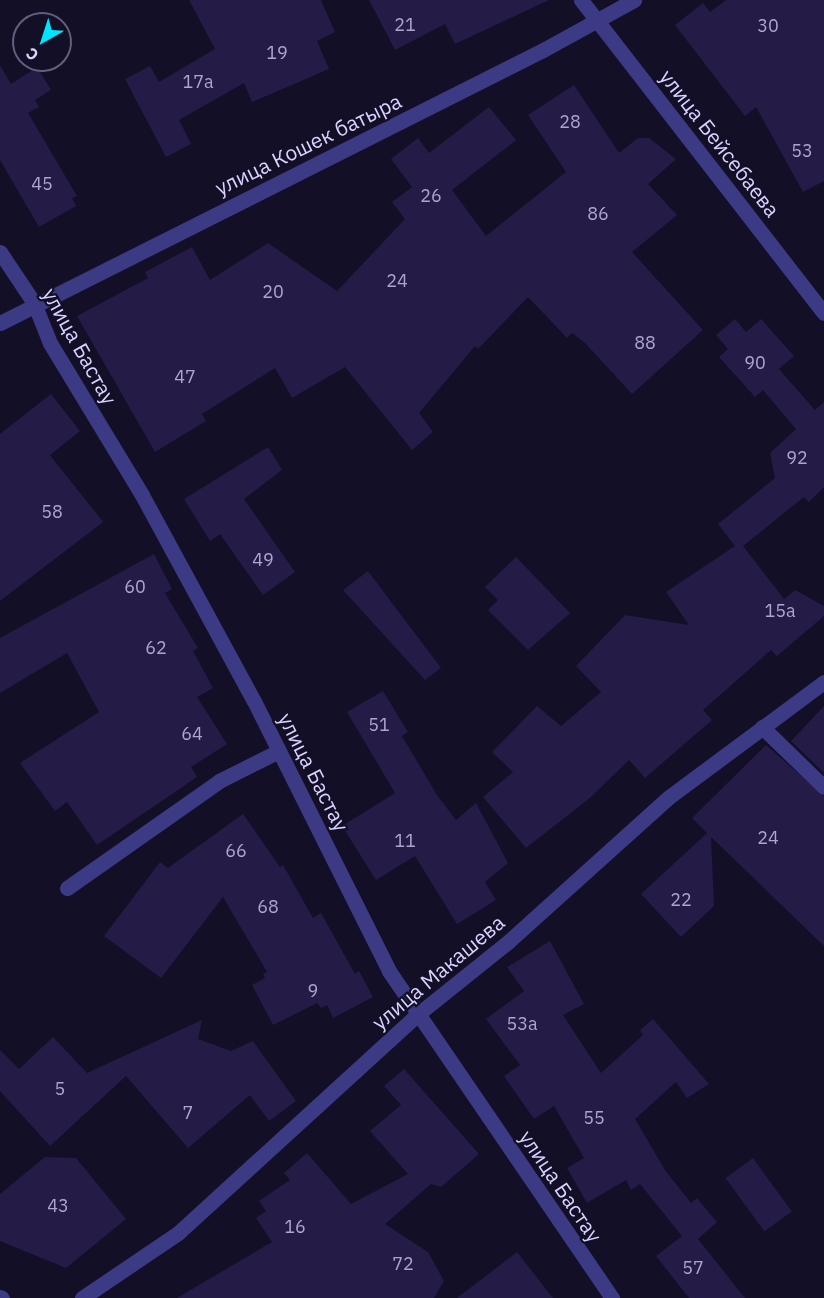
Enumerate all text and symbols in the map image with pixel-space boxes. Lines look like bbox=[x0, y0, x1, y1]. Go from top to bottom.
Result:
north arrow bbox=[12, 12, 72, 72]
house number: 21 bbox=[394, 14, 416, 36]
house number: 30 bbox=[757, 15, 779, 37]
house number: 19 bbox=[266, 42, 288, 64]
text: С bbox=[22, 43, 42, 65]
street label: улица Бейсебаева bbox=[655, 64, 785, 222]
house number: 17а bbox=[182, 71, 214, 93]
street label: улица Кошек батыра bbox=[211, 88, 405, 200]
house number: 28 bbox=[559, 111, 581, 133]
house number: 53 bbox=[791, 140, 813, 162]
house number: 45 bbox=[31, 173, 53, 195]
house number: 26 bbox=[420, 185, 442, 207]
house number: 86 bbox=[587, 203, 609, 225]
house number: 24 bbox=[386, 270, 408, 292]
house number: 20 bbox=[262, 281, 284, 303]
street label: улица Бастау bbox=[38, 283, 122, 409]
house number: 88 bbox=[634, 332, 656, 354]
house number: 90 bbox=[744, 352, 766, 374]
house number: 47 bbox=[174, 366, 196, 388]
house number: 92 bbox=[786, 447, 808, 469]
house number: 58 bbox=[41, 501, 63, 523]
house number: 49 bbox=[252, 549, 274, 571]
house number: 60 bbox=[124, 576, 146, 598]
house number: 15а bbox=[764, 600, 796, 622]
house number: 62 bbox=[145, 637, 167, 659]
street label: улица Бастау bbox=[273, 709, 355, 835]
house number: 51 bbox=[368, 714, 390, 736]
house number: 64 bbox=[181, 723, 203, 745]
house number: 24 bbox=[757, 827, 779, 849]
house number: 11 bbox=[394, 830, 416, 852]
house number: 66 bbox=[225, 840, 247, 862]
house number: 22 bbox=[670, 889, 692, 911]
house number: 68 bbox=[257, 896, 279, 918]
street label: улица Макашева bbox=[367, 909, 509, 1035]
house number: 9 bbox=[308, 980, 318, 1002]
house number: 53а bbox=[506, 1013, 538, 1035]
house number: 5 bbox=[55, 1078, 65, 1100]
house number: 7 bbox=[183, 1102, 193, 1124]
house number: 55 bbox=[583, 1107, 605, 1129]
street label: улица Бастау bbox=[514, 1125, 608, 1247]
house number: 43 bbox=[47, 1195, 69, 1217]
house number: 16 bbox=[284, 1216, 306, 1238]
house number: 72 bbox=[392, 1253, 414, 1275]
house number: 57 bbox=[682, 1257, 704, 1279]

